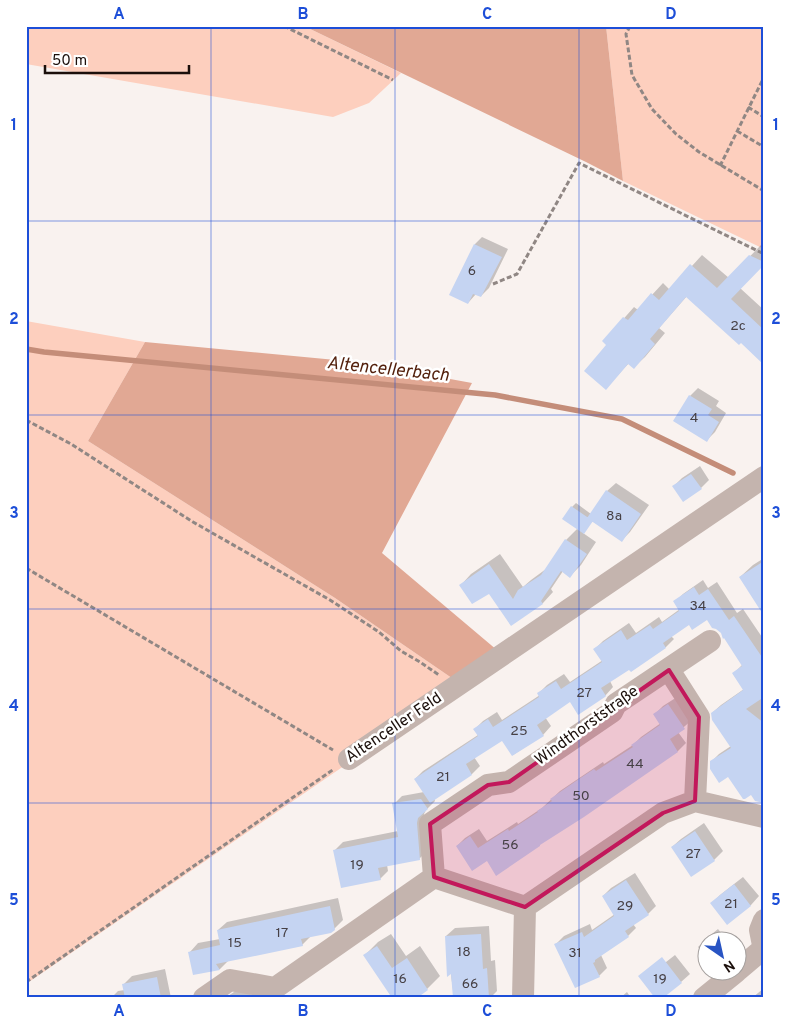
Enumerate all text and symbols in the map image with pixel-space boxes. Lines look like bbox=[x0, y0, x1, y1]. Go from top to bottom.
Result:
text: A bbox=[113, 5, 125, 25]
text: B bbox=[297, 5, 309, 25]
text: C bbox=[482, 5, 492, 25]
text: D bbox=[665, 5, 677, 25]
scale bar bbox=[45, 42, 189, 74]
text: 50 m bbox=[52, 52, 87, 71]
text: 1 bbox=[11, 116, 17, 136]
text: 1 bbox=[773, 116, 779, 136]
house number: 6 bbox=[468, 263, 476, 280]
text: 2 bbox=[9, 310, 19, 330]
text: 2 bbox=[771, 310, 781, 330]
house number: 2c bbox=[730, 318, 746, 335]
water label: Altencellerbach bbox=[326, 352, 450, 388]
house number: 4 bbox=[690, 410, 698, 427]
text: 3 bbox=[9, 504, 19, 524]
text: 3 bbox=[771, 504, 781, 524]
house number: 8a bbox=[606, 508, 622, 525]
house number: 34 bbox=[689, 598, 707, 615]
street label: Windthorststraße bbox=[531, 682, 643, 770]
house number: 27 bbox=[576, 685, 592, 702]
street label: Altenceller Feld bbox=[342, 688, 446, 768]
text: 4 bbox=[9, 697, 19, 717]
text: 4 bbox=[771, 697, 781, 717]
house number: 25 bbox=[510, 723, 528, 740]
house number: 44 bbox=[626, 756, 644, 773]
house number: 21 bbox=[436, 769, 450, 786]
house number: 50 bbox=[572, 788, 590, 805]
house number: 56 bbox=[501, 837, 519, 854]
house number: 27 bbox=[685, 846, 701, 863]
house number: 19 bbox=[350, 857, 364, 874]
text: 5 bbox=[9, 891, 19, 911]
text: 5 bbox=[771, 891, 781, 911]
house number: 21 bbox=[724, 896, 738, 913]
house number: 29 bbox=[617, 898, 633, 915]
house number: 17 bbox=[276, 925, 288, 942]
north arrow bbox=[698, 932, 748, 982]
house number: 15 bbox=[228, 935, 242, 952]
house number: 18 bbox=[457, 944, 471, 961]
house number: 31 bbox=[568, 945, 582, 962]
text: N bbox=[720, 956, 737, 975]
house number: 16 bbox=[393, 971, 407, 988]
house number: 19 bbox=[653, 971, 667, 988]
house number: 66 bbox=[462, 976, 478, 993]
text: A bbox=[113, 1002, 125, 1022]
text: B bbox=[297, 1002, 309, 1022]
text: C bbox=[482, 1002, 492, 1022]
text: D bbox=[665, 1002, 677, 1022]

